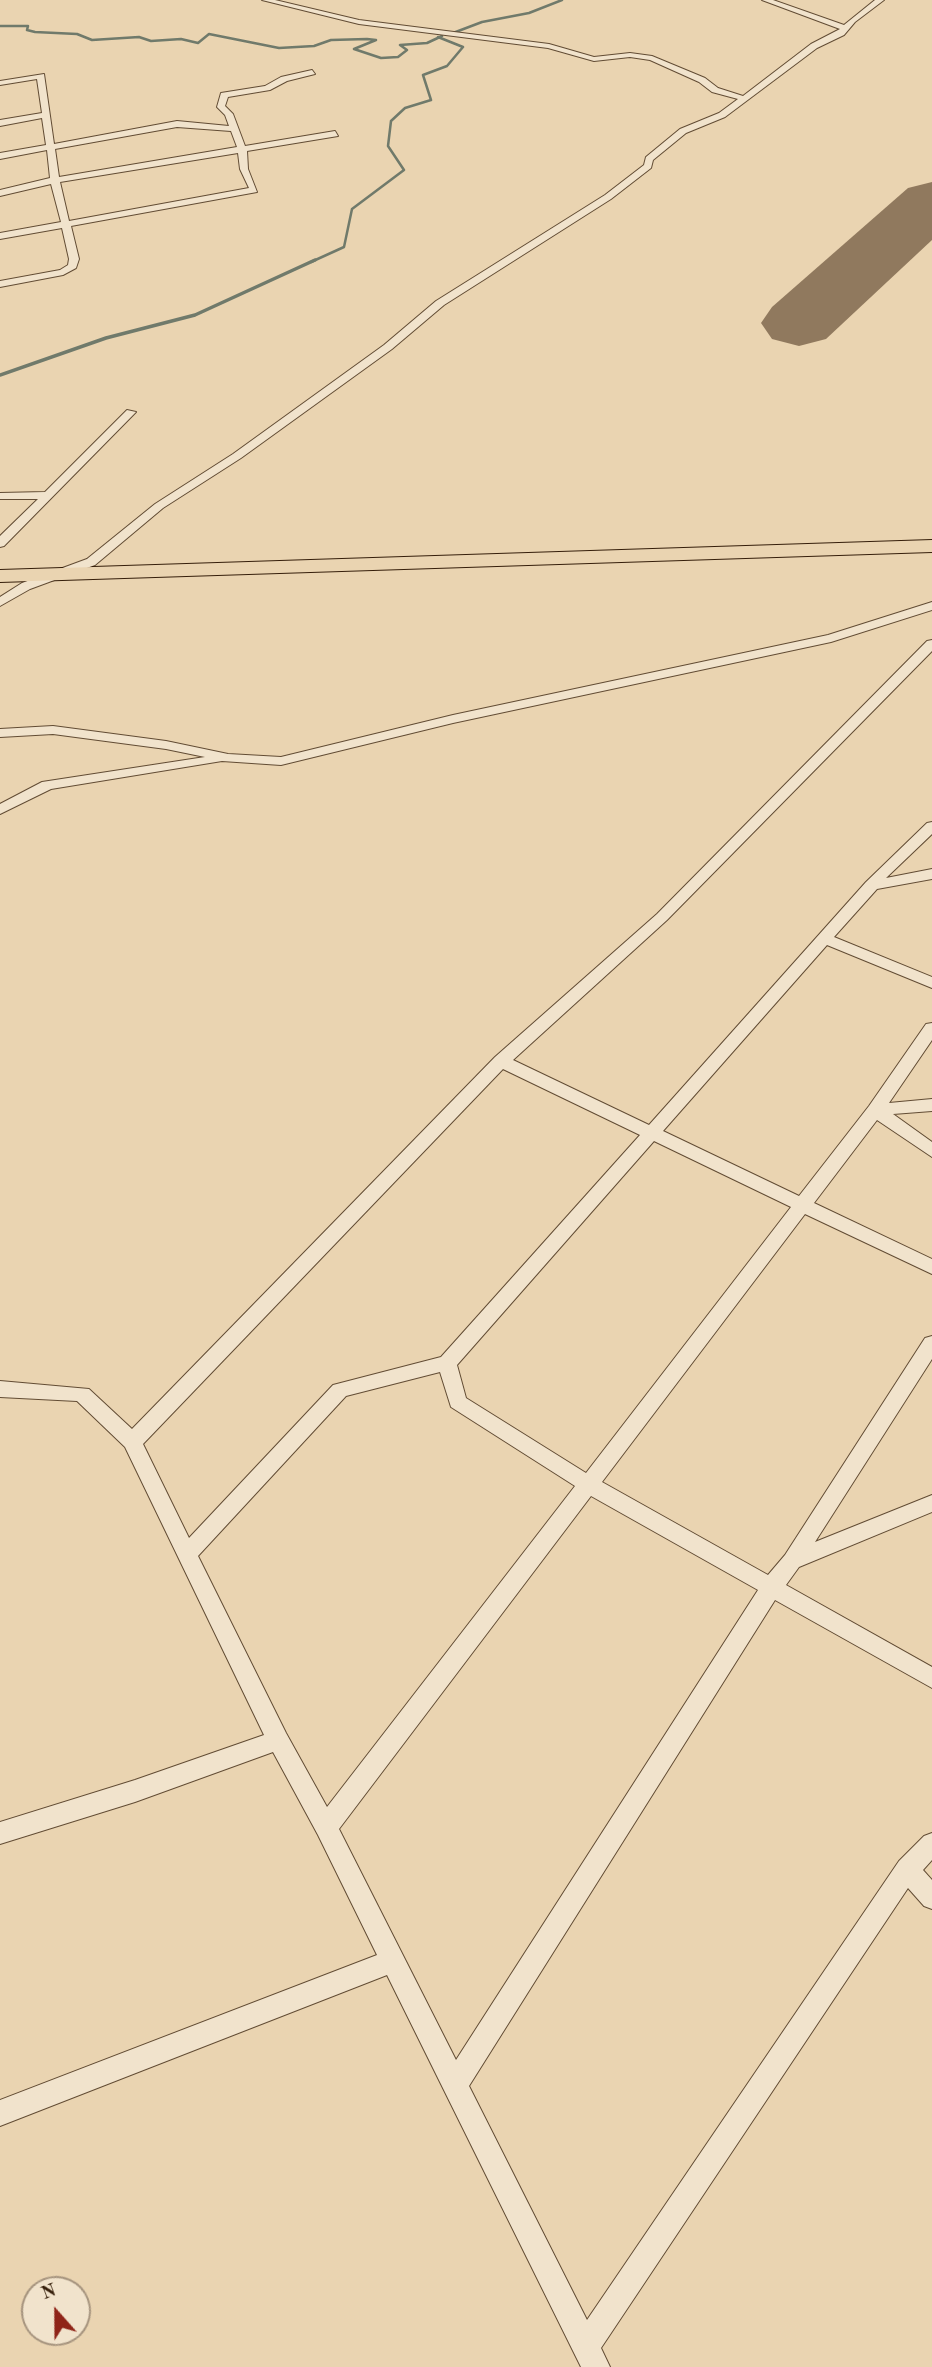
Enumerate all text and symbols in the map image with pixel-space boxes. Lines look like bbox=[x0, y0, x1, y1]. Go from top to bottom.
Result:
north arrow bbox=[21, 2276, 91, 2346]
text: N bbox=[39, 2281, 59, 2304]

